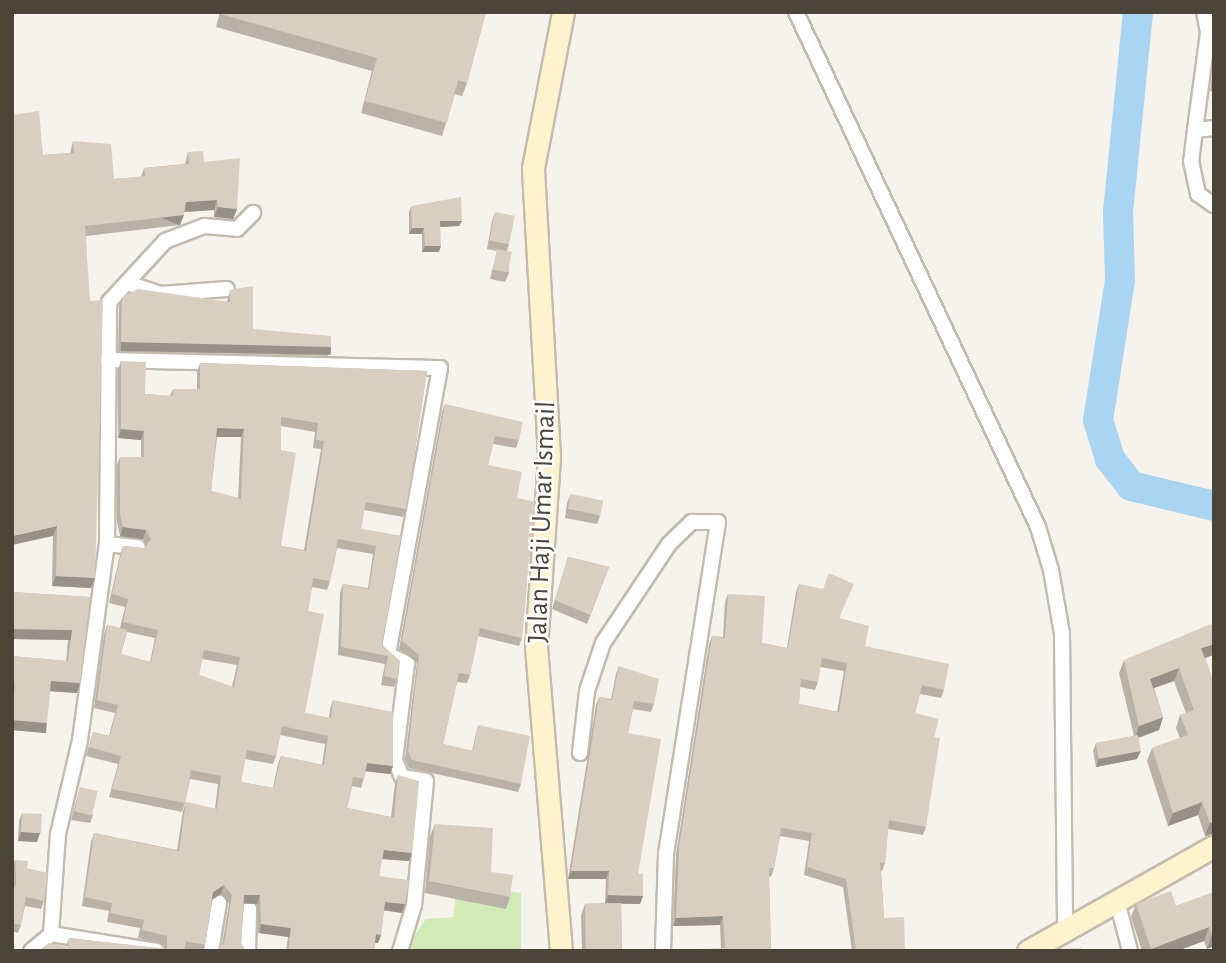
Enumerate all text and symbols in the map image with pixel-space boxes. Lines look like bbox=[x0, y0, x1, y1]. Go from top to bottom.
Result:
street label: Jalan Haji Umar Ismail bbox=[521, 400, 563, 644]

